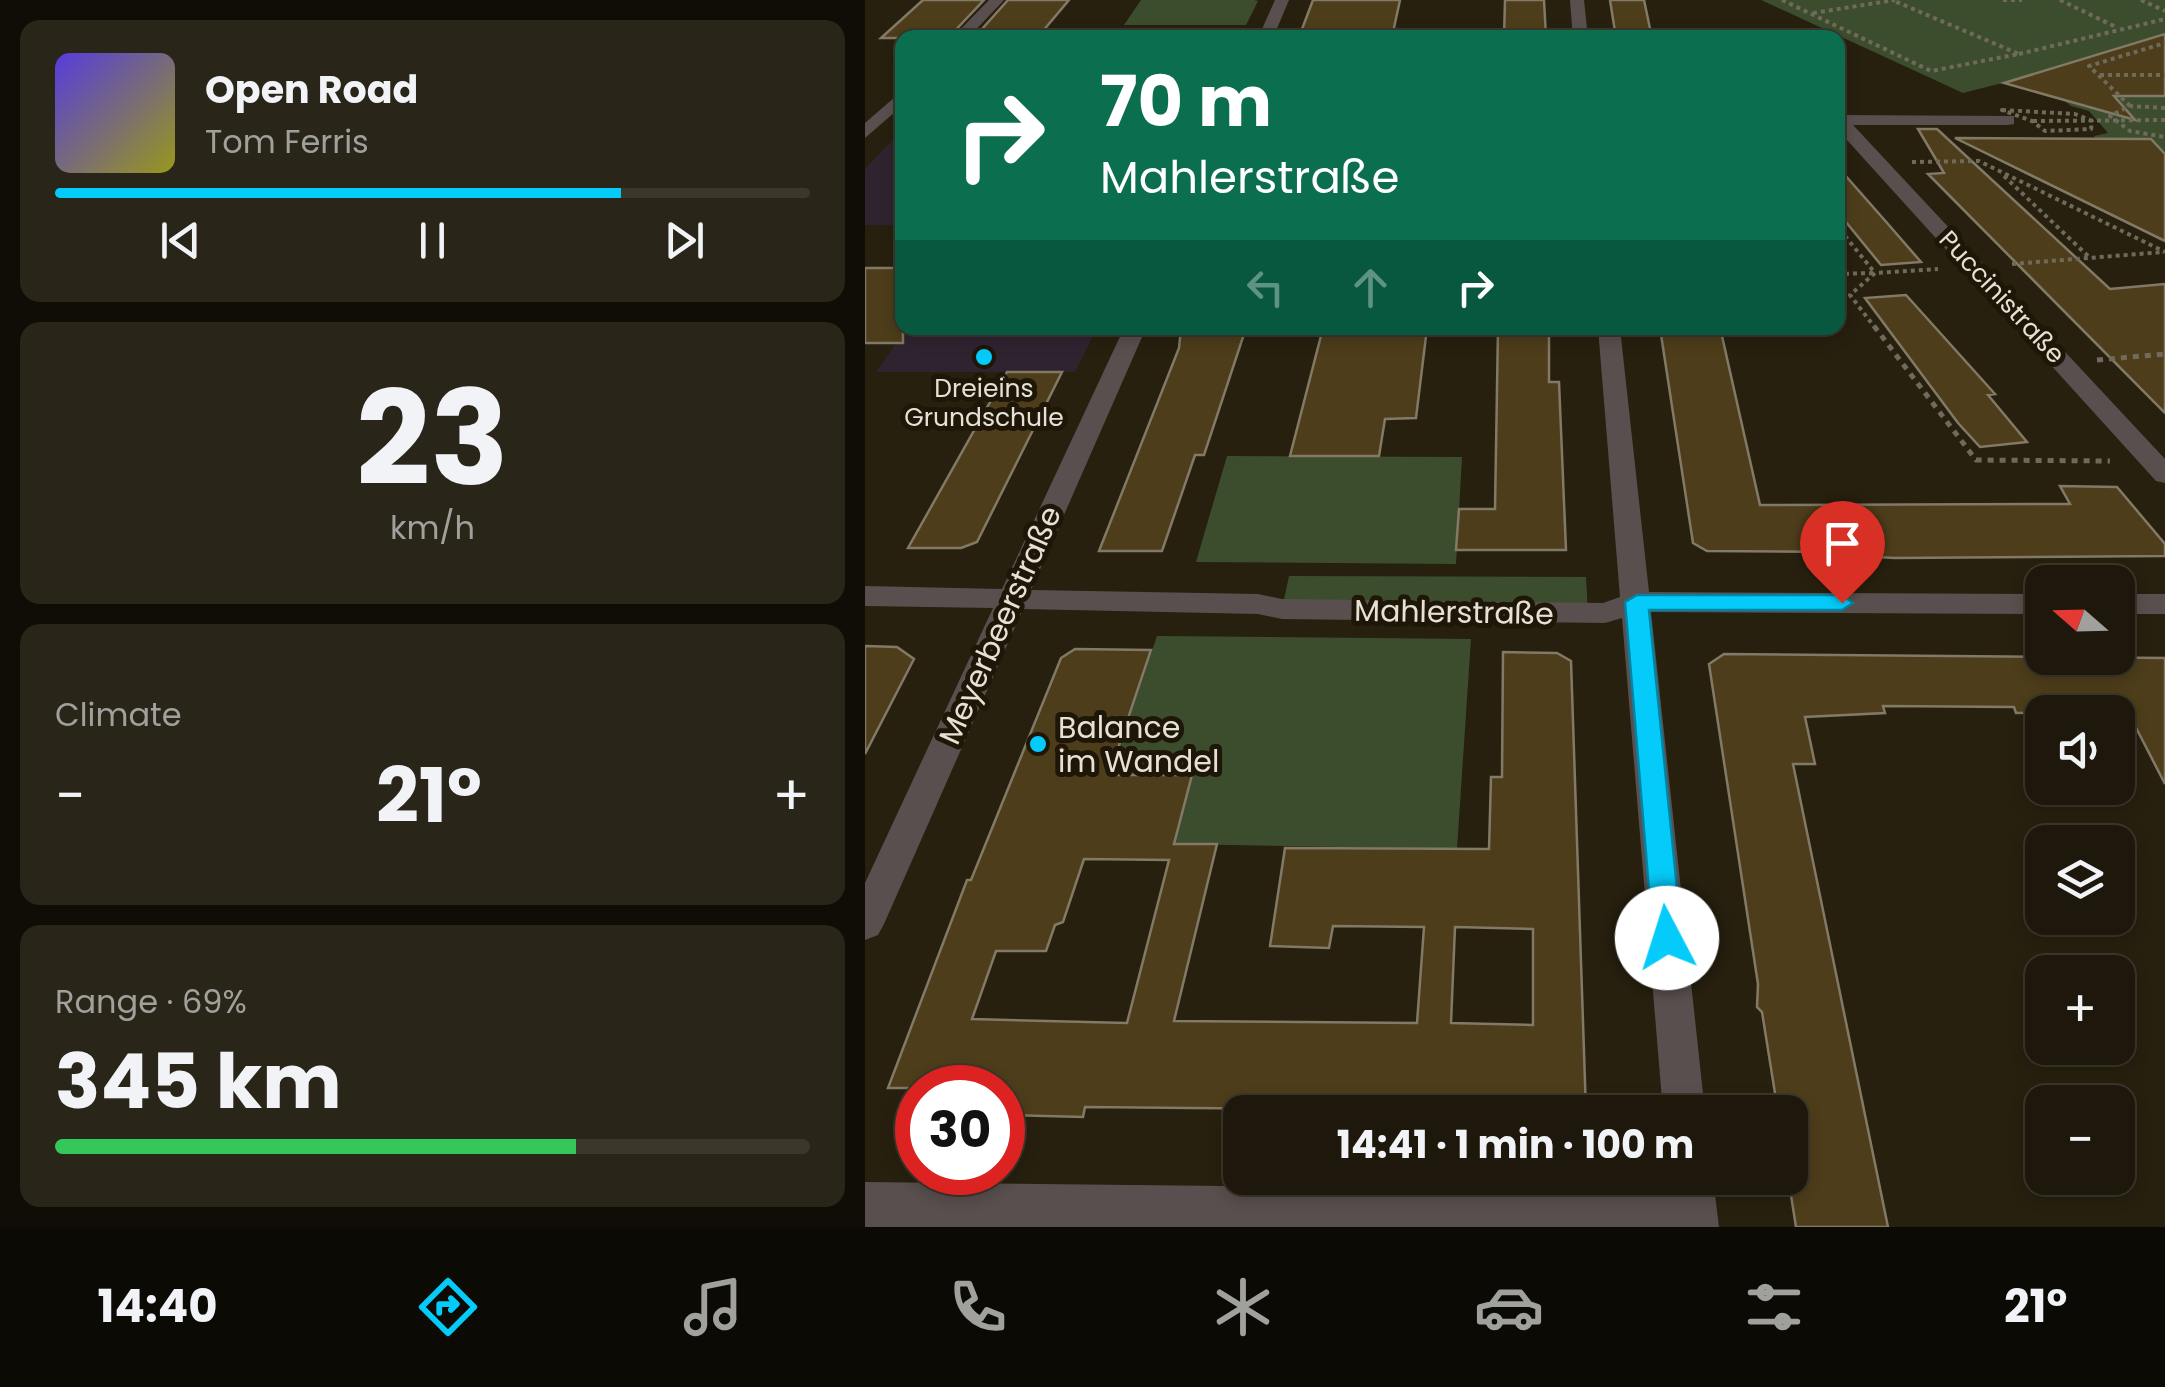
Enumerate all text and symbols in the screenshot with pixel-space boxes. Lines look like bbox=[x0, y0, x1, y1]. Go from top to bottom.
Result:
text: 70 m bbox=[1100, 52, 1272, 151]
text: Open Road bbox=[205, 63, 418, 116]
icon: right bbox=[935, 70, 1065, 200]
text: Tom Ferris bbox=[205, 119, 369, 164]
text: Mahlerstraße bbox=[1100, 146, 1399, 209]
icon: previous bbox=[153, 213, 208, 268]
icon: pause bbox=[405, 213, 460, 268]
icon: next bbox=[657, 213, 712, 268]
street label: Puccinistraße bbox=[1931, 223, 2073, 371]
icon: left bbox=[1238, 260, 1293, 315]
icon: ahead bbox=[1343, 260, 1398, 315]
icon: right bbox=[1448, 260, 1503, 315]
marker: Dreieins Grundschule bbox=[973, 346, 995, 368]
text: 23 bbox=[356, 347, 509, 530]
place label: Dreieins Grundschule bbox=[904, 371, 1064, 435]
street label: Meyerbeerstraße bbox=[928, 499, 1072, 751]
pin bbox=[1800, 501, 1885, 604]
text: km/h bbox=[390, 505, 475, 550]
icon: arrive bbox=[1815, 516, 1870, 571]
north arrow bbox=[2025, 565, 2135, 675]
map controls bbox=[2025, 565, 2135, 1195]
street label: Mahlerstraße bbox=[1354, 589, 1554, 635]
text: Climate bbox=[55, 692, 182, 737]
button: sound bbox=[2025, 695, 2135, 805]
place label: Balance im Wandel bbox=[1058, 706, 1219, 783]
marker: Balance im Wandel bbox=[1027, 733, 1049, 755]
text: 21° bbox=[376, 743, 482, 848]
text: − bbox=[55, 757, 85, 834]
text: + bbox=[772, 757, 810, 834]
button: layers bbox=[2025, 825, 2135, 935]
position arrow bbox=[1615, 886, 1719, 990]
button: + bbox=[2025, 955, 2135, 1065]
text: Range · 69% bbox=[55, 979, 247, 1024]
text: 345 km bbox=[55, 1029, 342, 1134]
speed limit sign: 30 bbox=[895, 1065, 1025, 1195]
button: − bbox=[2025, 1085, 2135, 1195]
text: 14:41 · 1 min · 100 m bbox=[1337, 1118, 1694, 1171]
icon: directions bbox=[413, 1272, 483, 1342]
icon: music bbox=[678, 1272, 748, 1342]
icon: phone bbox=[943, 1272, 1013, 1342]
icon: climate bbox=[1208, 1272, 1278, 1342]
icon: car bbox=[1474, 1272, 1544, 1342]
icon: filters bbox=[1739, 1272, 1809, 1342]
text: 14:40 bbox=[98, 1275, 218, 1338]
text: 21° bbox=[2004, 1275, 2067, 1338]

